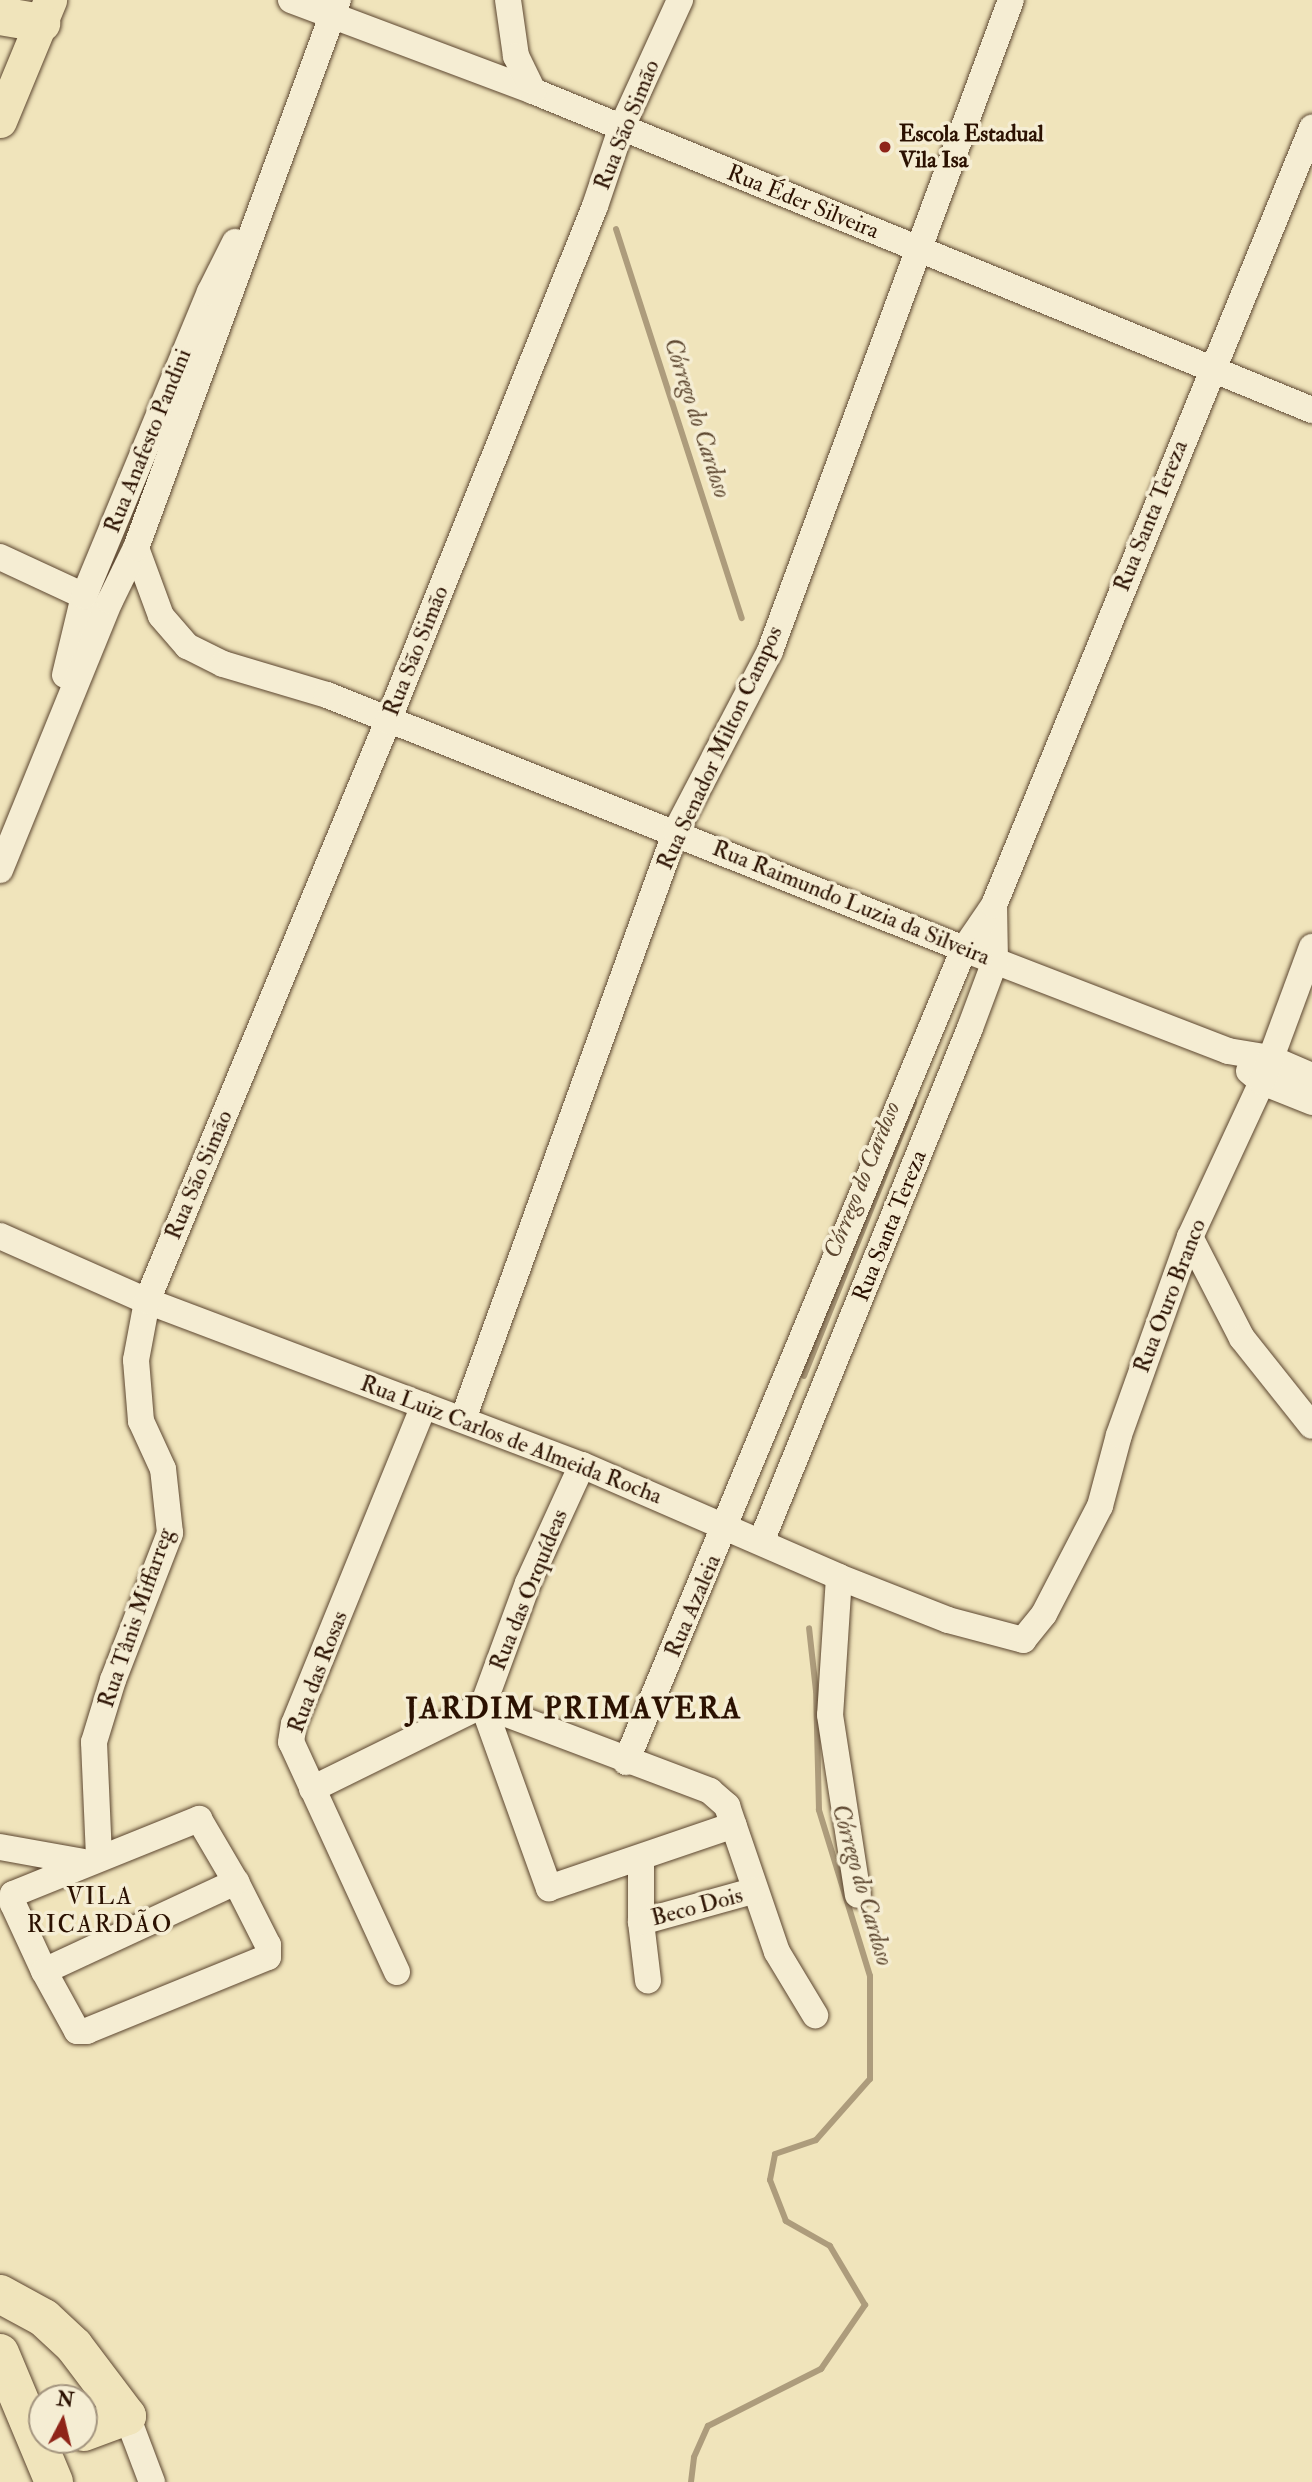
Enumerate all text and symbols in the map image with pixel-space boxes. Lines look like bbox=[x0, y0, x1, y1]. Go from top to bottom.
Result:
street label: Rua São Simão bbox=[588, 56, 666, 194]
place label: Escola Estadual Vila Isa bbox=[899, 120, 1044, 174]
marker: Escola Estadual Vila Isa bbox=[877, 139, 893, 155]
street label: Rua Éder Silveira bbox=[723, 159, 883, 245]
water label: Córrego do Cardoso bbox=[658, 334, 736, 502]
street label: Rua Anafesto Pandini bbox=[98, 345, 198, 537]
street label: Rua Santa Tereza bbox=[1108, 436, 1194, 596]
street label: Rua São Simão bbox=[377, 582, 455, 720]
street label: Rua Senador Milton Campos bbox=[651, 622, 789, 874]
street label: Rua Raimundo Luzia da Silveira bbox=[708, 835, 994, 971]
water label: Córrego do Cardoso bbox=[817, 1097, 907, 1263]
street label: Rua São Simão bbox=[159, 1106, 239, 1244]
street label: Rua Santa Tereza bbox=[847, 1146, 933, 1306]
street label: Rua Ouro Branco bbox=[1128, 1215, 1212, 1377]
street label: Rua Luiz Carlos de Almeida Rocha bbox=[356, 1370, 666, 1510]
street label: Rua das Orquídeas bbox=[484, 1505, 574, 1675]
street label: Rua Tânis Miffarreg bbox=[92, 1525, 180, 1711]
street label: Rua Azaleia bbox=[659, 1551, 727, 1661]
street label: Rua das Rosas bbox=[282, 1607, 354, 1737]
district label: JARDIM PRIMAVERA bbox=[408, 1691, 740, 1727]
water label: Córrego do Cardoso bbox=[825, 1801, 899, 1969]
street label: Beco Dois bbox=[648, 1882, 746, 1932]
district label: VILA RICARDÃO bbox=[28, 1883, 172, 1939]
north arrow bbox=[28, 2384, 98, 2454]
text: N bbox=[55, 2387, 75, 2413]

